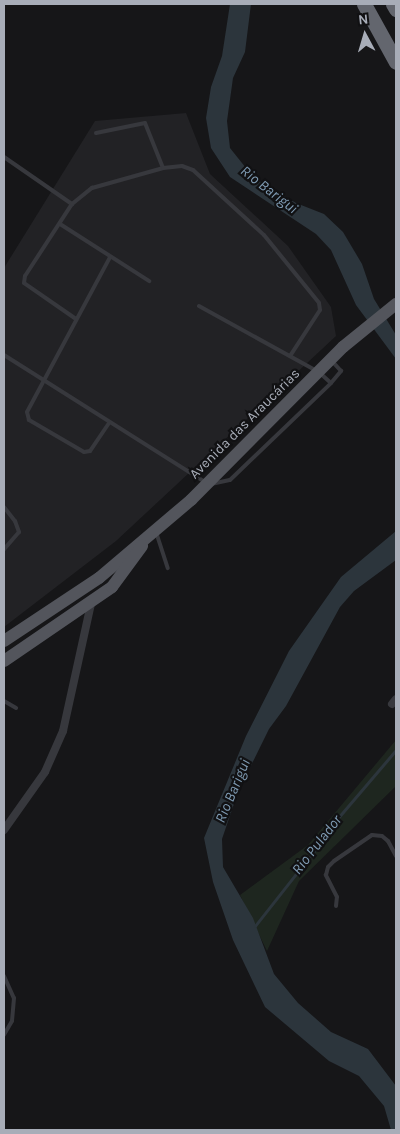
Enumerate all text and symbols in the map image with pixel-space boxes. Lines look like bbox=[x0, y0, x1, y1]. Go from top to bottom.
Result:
north arrow bbox=[340, 10, 390, 60]
text: N bbox=[357, 11, 369, 29]
water label: Rio Barigui bbox=[237, 162, 301, 218]
street label: Avenida das Araucárias bbox=[186, 365, 304, 483]
water label: Rio Barigui bbox=[211, 756, 255, 826]
water label: Rio Pulador bbox=[288, 812, 346, 878]

